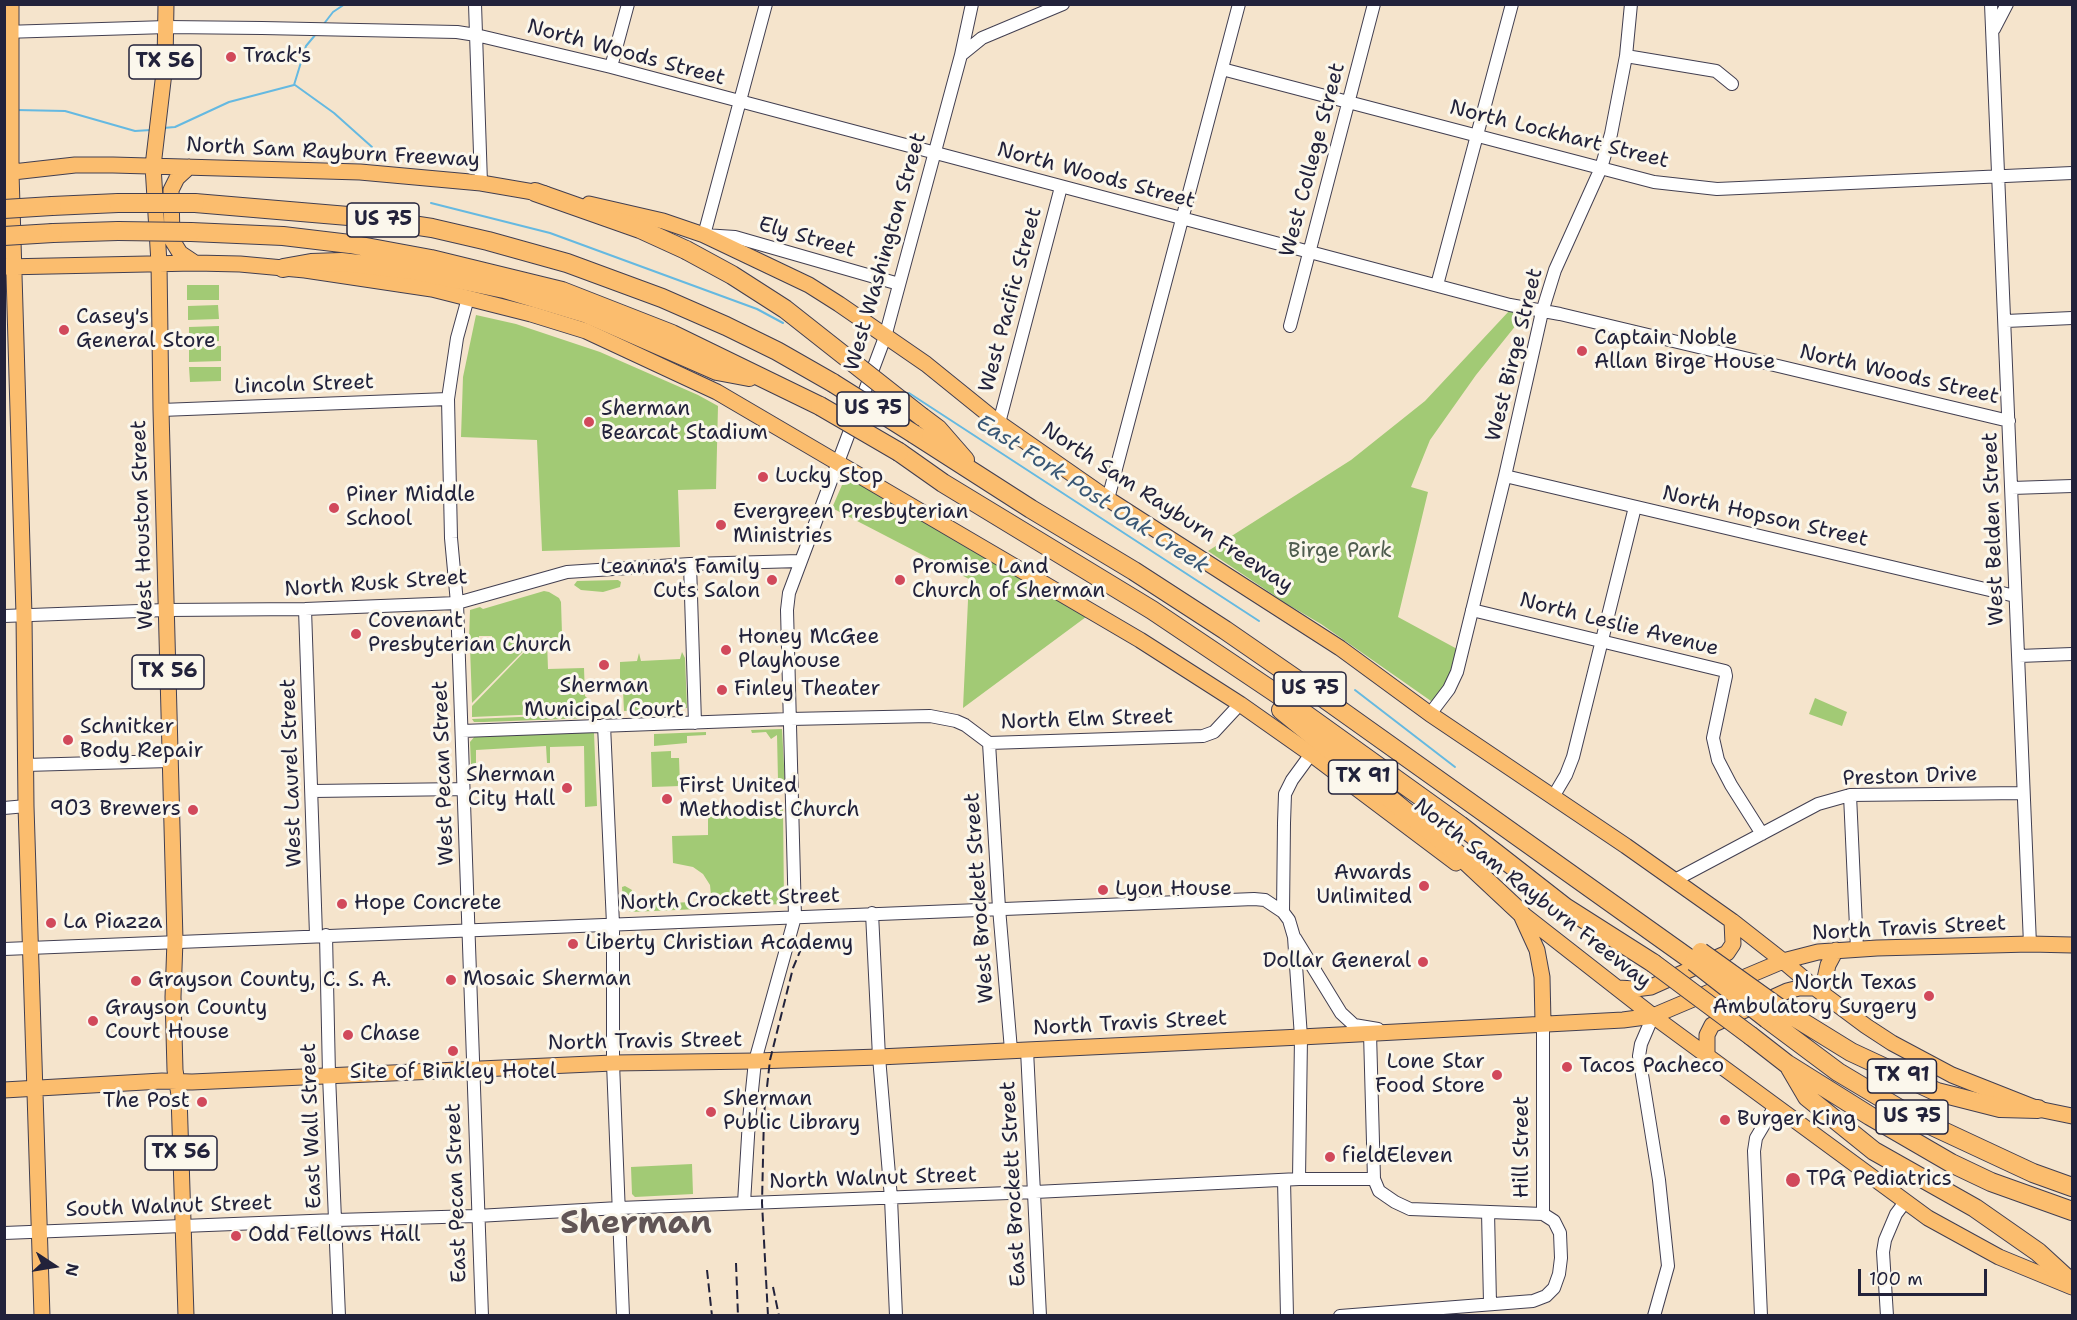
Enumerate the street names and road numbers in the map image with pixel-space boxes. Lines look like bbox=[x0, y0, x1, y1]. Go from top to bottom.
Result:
street label: North Woods Street bbox=[524, 14, 728, 92]
road number: TX 56 bbox=[129, 45, 201, 79]
street label: West College Street bbox=[1275, 60, 1351, 260]
street label: North Lockhart Street bbox=[1447, 96, 1671, 174]
street label: West Washington Street bbox=[840, 130, 932, 374]
street label: North Sam Rayburn Freeway bbox=[185, 133, 481, 173]
street label: North Woods Street bbox=[994, 137, 1198, 215]
road number: US 75 bbox=[347, 203, 419, 237]
street label: West Pacific Street bbox=[974, 205, 1048, 395]
street label: Ely Street bbox=[756, 212, 858, 264]
street label: West Birge Street bbox=[1481, 266, 1549, 444]
street label: North Woods Street bbox=[1797, 340, 2001, 410]
street label: Lincoln Street bbox=[234, 370, 374, 400]
road number: US 75 bbox=[837, 392, 909, 426]
street label: North Sam Rayburn Freeway bbox=[1037, 417, 1297, 599]
street label: West Houston Street bbox=[127, 420, 159, 630]
street label: West Belden Street bbox=[1978, 432, 2010, 626]
street label: North Hopson Street bbox=[1660, 481, 1870, 553]
street label: North Rusk Street bbox=[284, 565, 468, 603]
street label: North Leslie Avenue bbox=[1517, 588, 1721, 662]
road number: TX 56 bbox=[132, 655, 204, 689]
road number: US 75 bbox=[1274, 672, 1346, 706]
street label: West Laurel Street bbox=[276, 678, 308, 868]
street label: West Pecan Street bbox=[428, 680, 460, 866]
street label: North Elm Street bbox=[1000, 704, 1174, 736]
road number: TX 91 bbox=[1328, 760, 1398, 794]
street label: Preston Drive bbox=[1842, 762, 1978, 792]
street label: West Brockett Street bbox=[960, 792, 1000, 1004]
street label: North Sam Rayburn Freeway bbox=[1408, 793, 1656, 995]
street label: North Crockett Street bbox=[619, 884, 841, 916]
street label: North Travis Street bbox=[1811, 911, 2007, 947]
street label: North Travis Street bbox=[1032, 1006, 1228, 1042]
street label: North Travis Street bbox=[548, 1028, 742, 1056]
street label: East Wall Street bbox=[297, 1043, 327, 1209]
road number: TX 91 bbox=[1868, 1059, 1936, 1093]
street label: East Brockett Street bbox=[996, 1081, 1032, 1287]
street label: Hill Street bbox=[1510, 1096, 1536, 1198]
road number: US 75 bbox=[1876, 1100, 1948, 1134]
street label: East Pecan Street bbox=[441, 1103, 473, 1283]
road number: TX 56 bbox=[145, 1136, 217, 1170]
street label: North Walnut Street bbox=[769, 1163, 977, 1195]
street label: South Walnut Street bbox=[65, 1191, 273, 1223]

